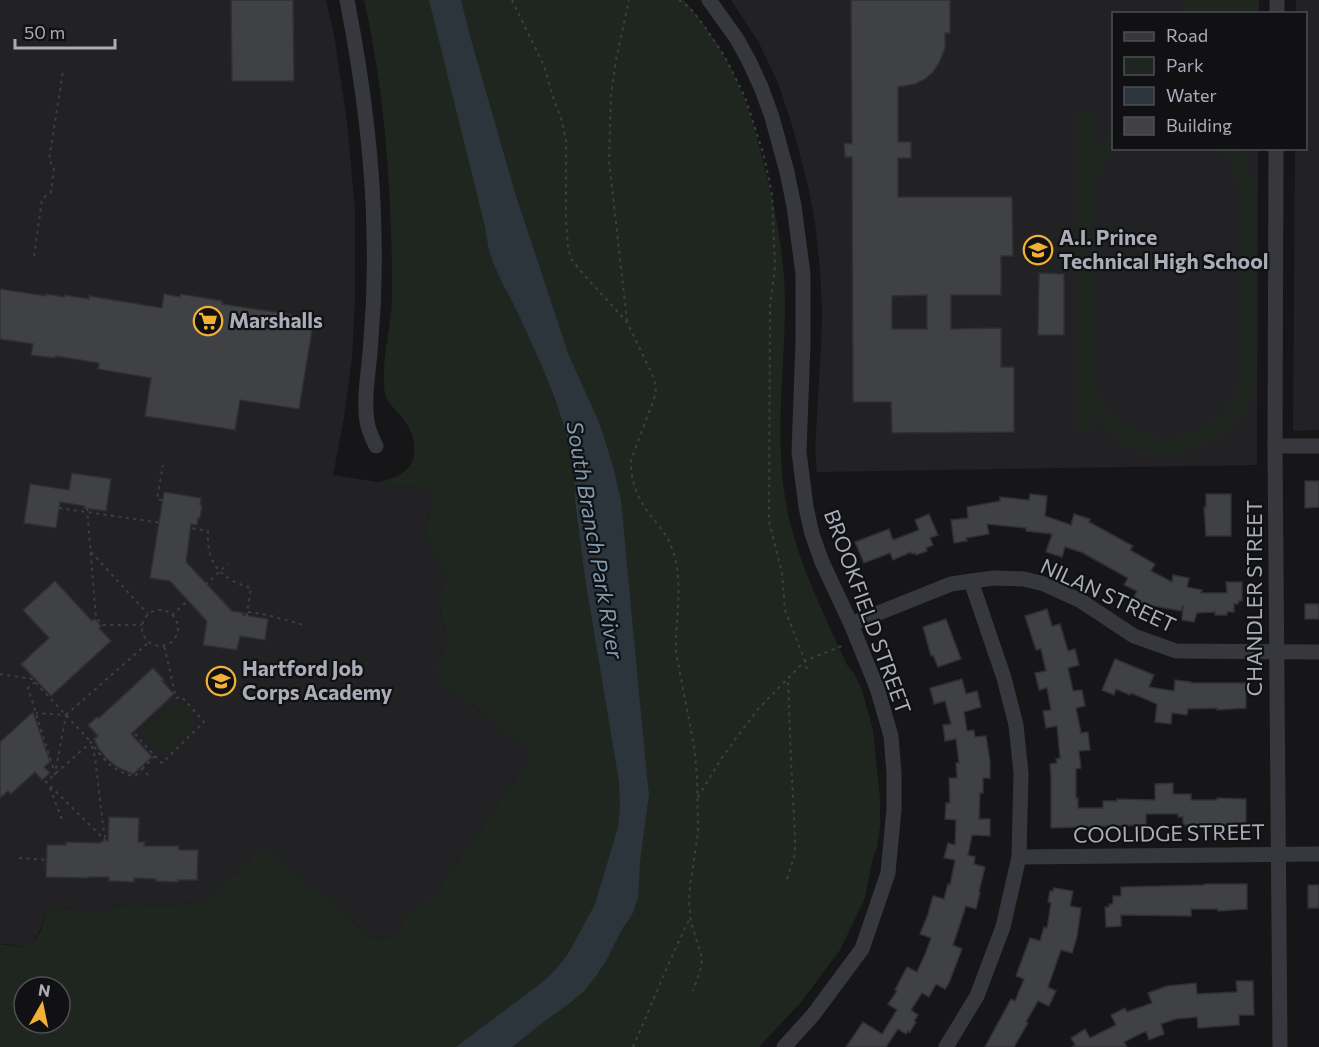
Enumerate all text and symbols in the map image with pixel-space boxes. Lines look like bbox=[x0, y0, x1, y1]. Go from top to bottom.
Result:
scale bar bbox=[15, 12, 116, 50]
legend bbox=[1112, 12, 1307, 150]
text: 50 m bbox=[24, 21, 65, 43]
text: Road bbox=[1166, 24, 1208, 46]
text: Park bbox=[1166, 54, 1204, 76]
text: Water bbox=[1166, 84, 1217, 106]
text: Building bbox=[1166, 114, 1232, 136]
place label: A.I. Prince Technical High School bbox=[1059, 224, 1268, 273]
school or university icon: A.I. Prince Technical High School bbox=[1022, 234, 1054, 266]
supermarket icon: Marshalls bbox=[192, 305, 224, 337]
place label: Marshalls bbox=[229, 307, 323, 332]
water label: South Branch Park River bbox=[561, 419, 630, 662]
street label: CHANDLER STREET bbox=[1241, 500, 1266, 696]
street label: BROOKFIELD STREET bbox=[820, 506, 917, 717]
street label: NILAN STREET bbox=[1037, 552, 1180, 637]
place label: Hartford Job Corps Academy bbox=[242, 655, 393, 704]
school or university icon: Hartford Job Corps Academy bbox=[205, 665, 237, 697]
street label: COOLIDGE STREET bbox=[1073, 818, 1265, 847]
north arrow bbox=[12, 975, 72, 1035]
text: N bbox=[37, 979, 52, 1000]

